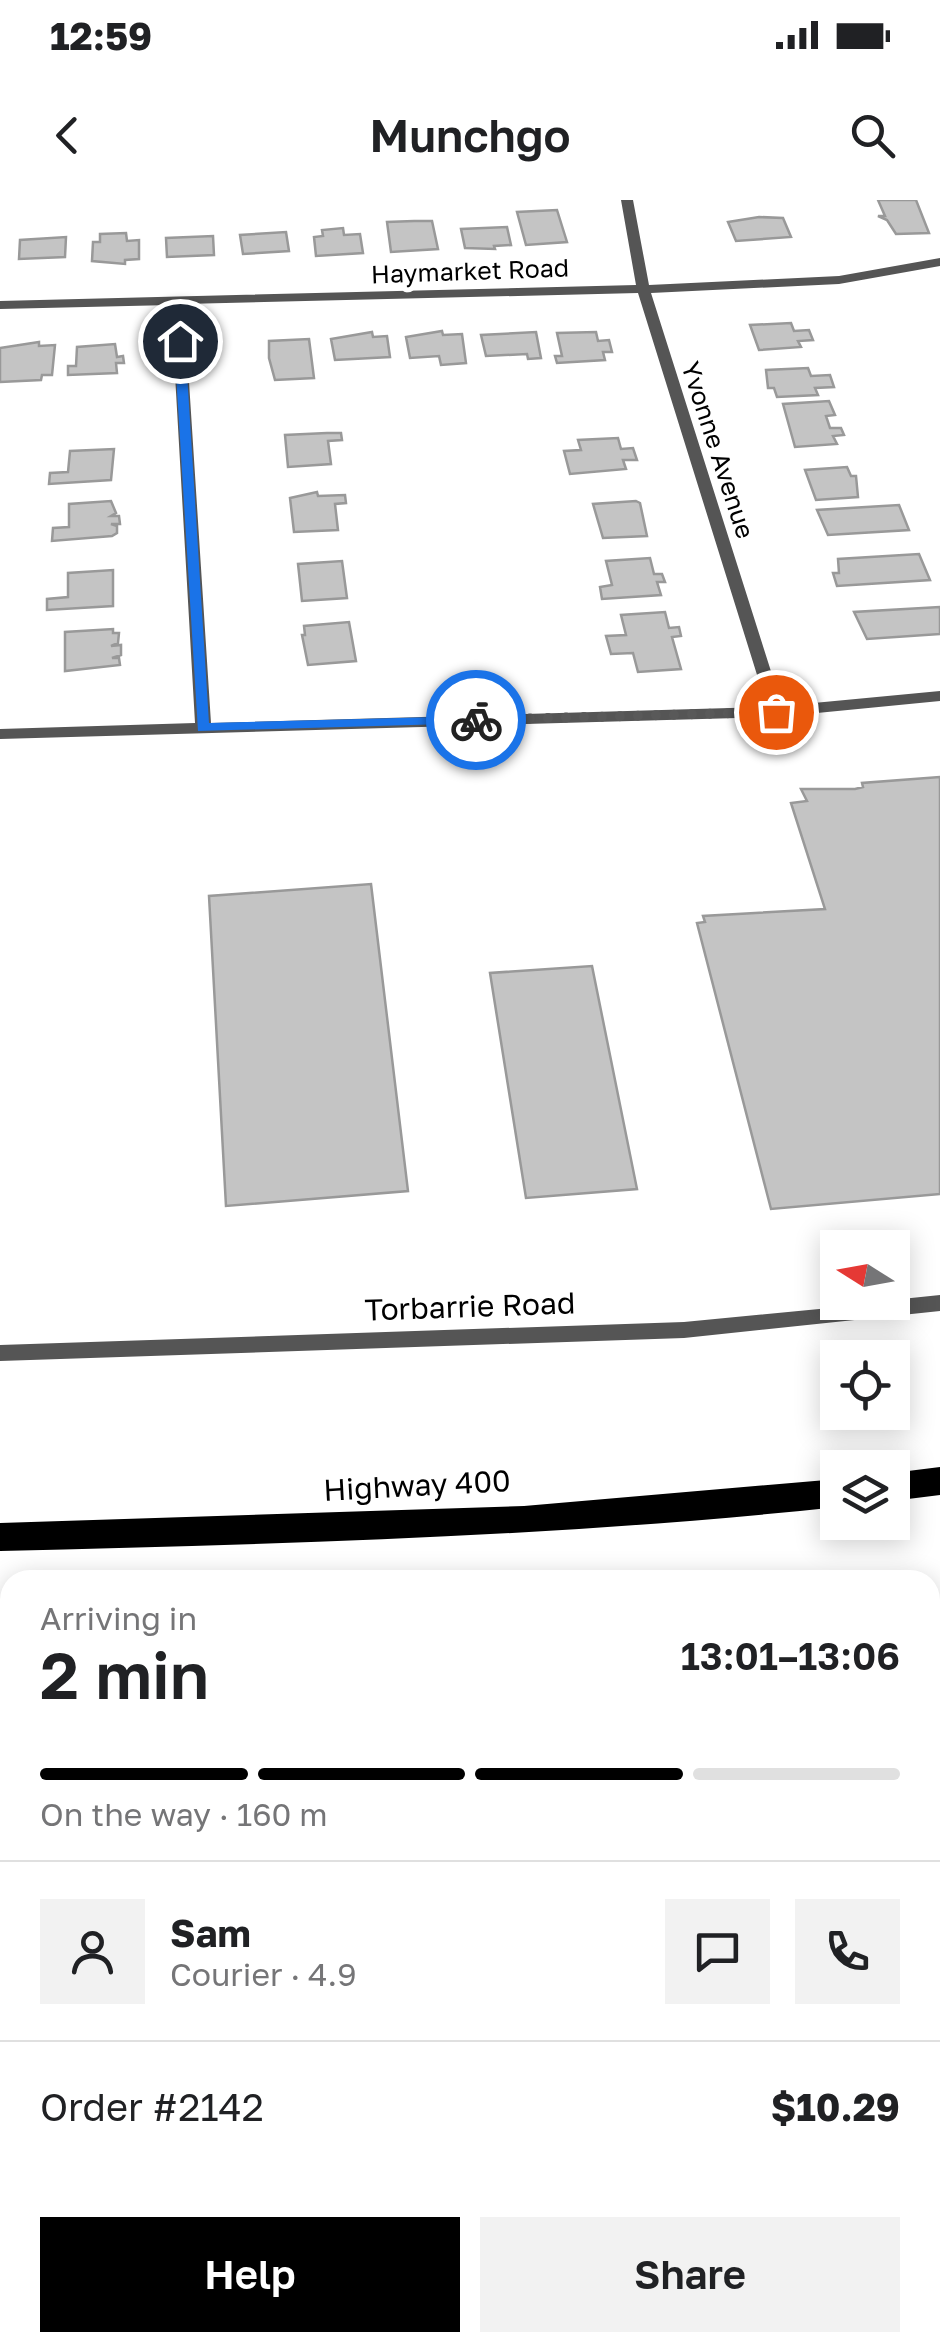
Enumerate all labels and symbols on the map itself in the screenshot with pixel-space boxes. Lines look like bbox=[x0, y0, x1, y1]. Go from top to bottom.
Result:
street label: Haymarket Road bbox=[370, 252, 570, 289]
pin bbox=[138, 299, 223, 384]
street label: Yvonne Avenue bbox=[675, 358, 762, 542]
courier bbox=[426, 670, 526, 770]
pin bbox=[734, 670, 819, 755]
north arrow bbox=[820, 1230, 910, 1320]
street label: Torbarrie Road bbox=[364, 1284, 576, 1328]
street label: Highway 400 bbox=[322, 1462, 511, 1508]

